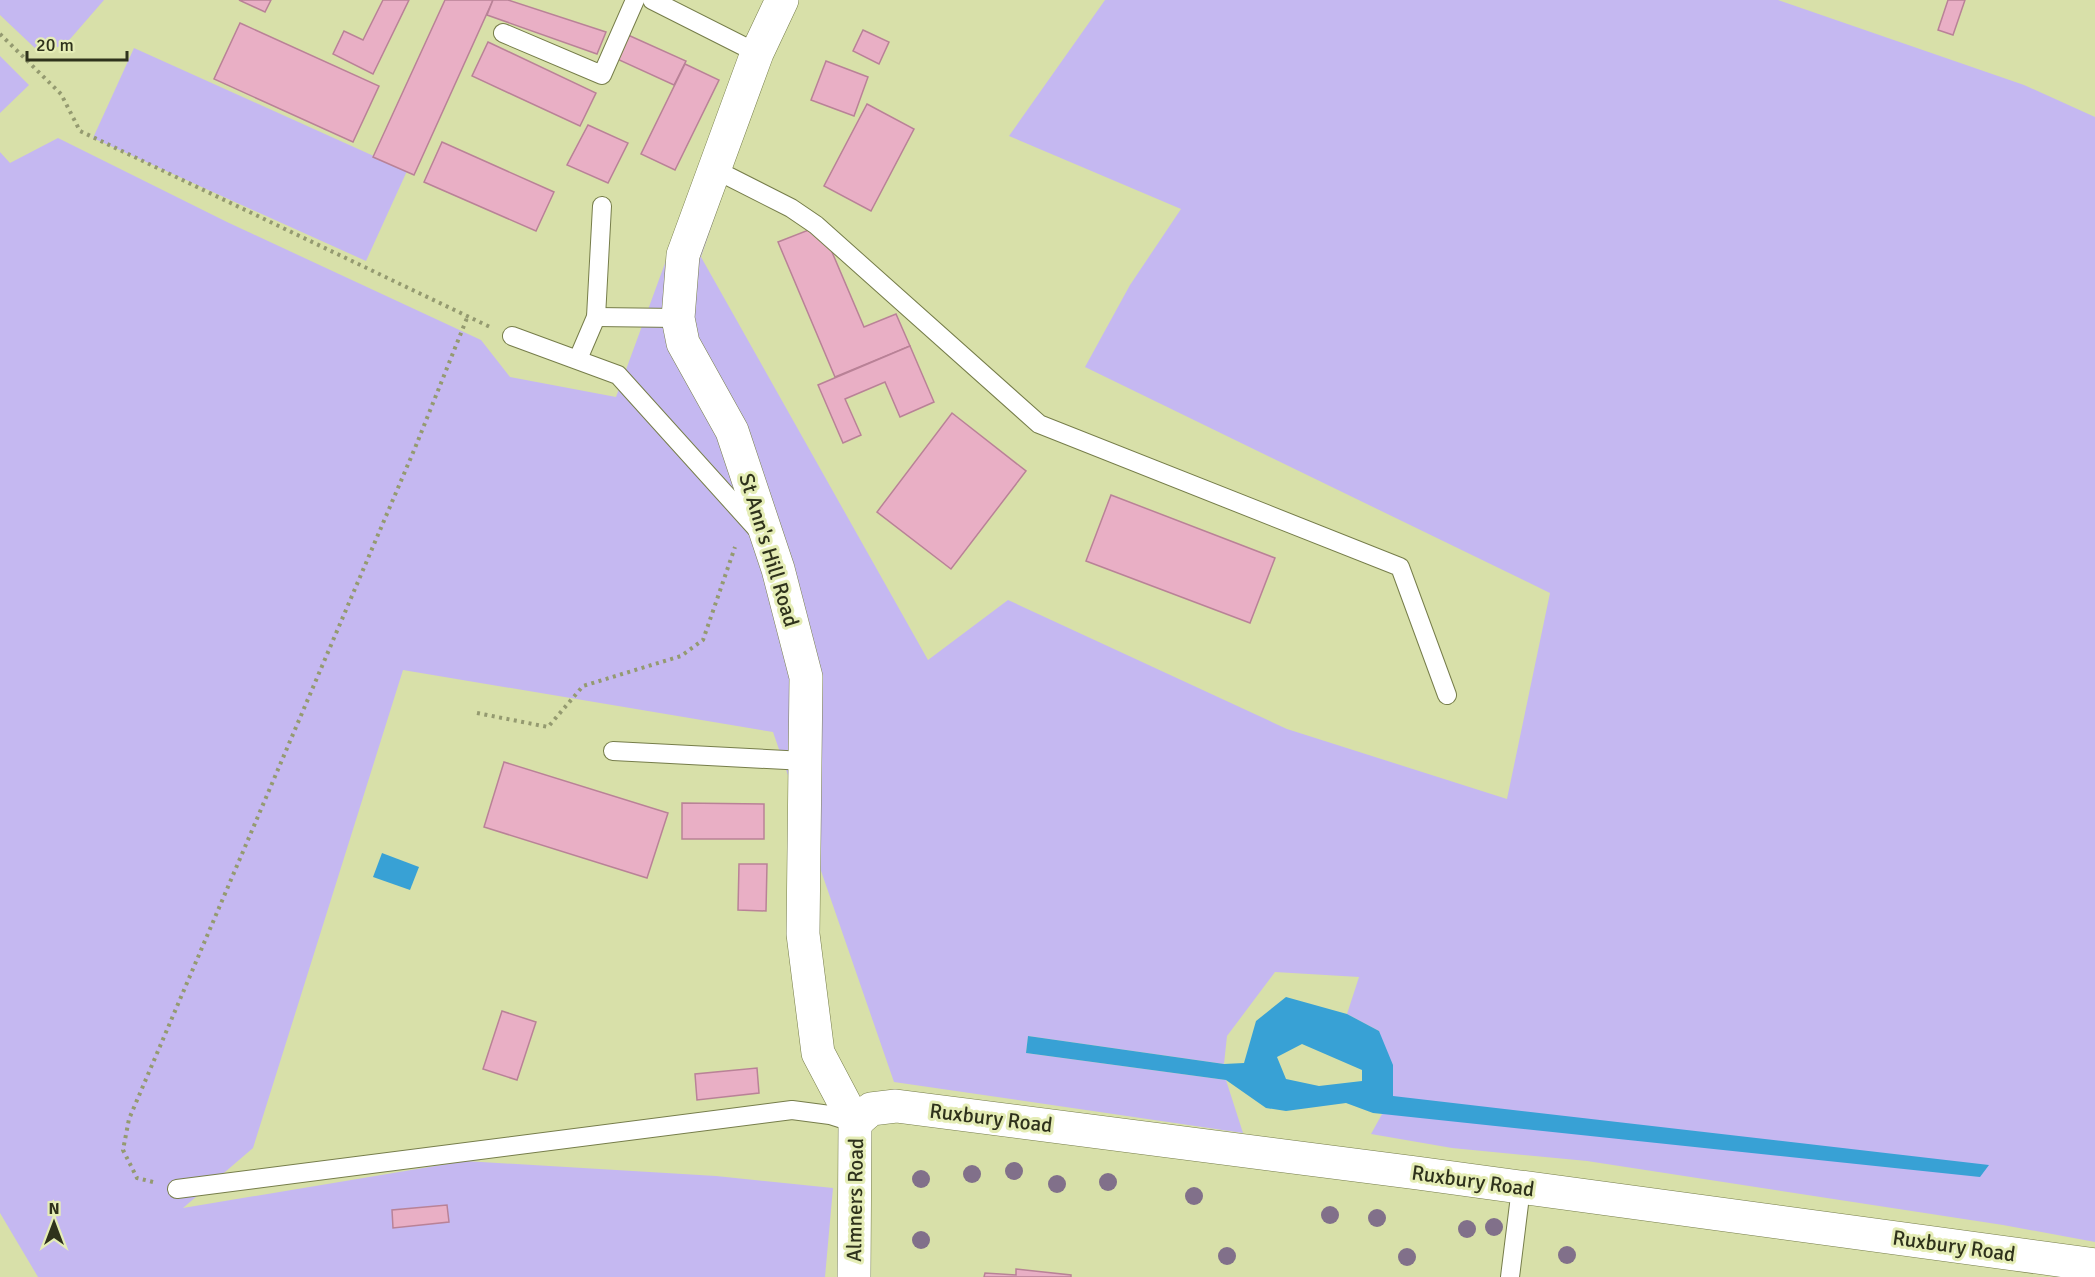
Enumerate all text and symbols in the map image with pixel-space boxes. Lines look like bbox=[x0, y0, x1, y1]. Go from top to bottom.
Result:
scale bar bbox=[27, 24, 128, 62]
text: 20 m bbox=[36, 34, 74, 56]
street label: St Ann's Hill Road bbox=[733, 470, 805, 630]
street label: Ruxbury Road bbox=[928, 1098, 1054, 1138]
street label: Almners Road bbox=[841, 1138, 869, 1262]
street label: Ruxbury Road bbox=[1410, 1160, 1536, 1202]
north arrow bbox=[24, 1193, 84, 1253]
text: N bbox=[48, 1199, 60, 1219]
street label: Ruxbury Road bbox=[1891, 1225, 2017, 1267]

